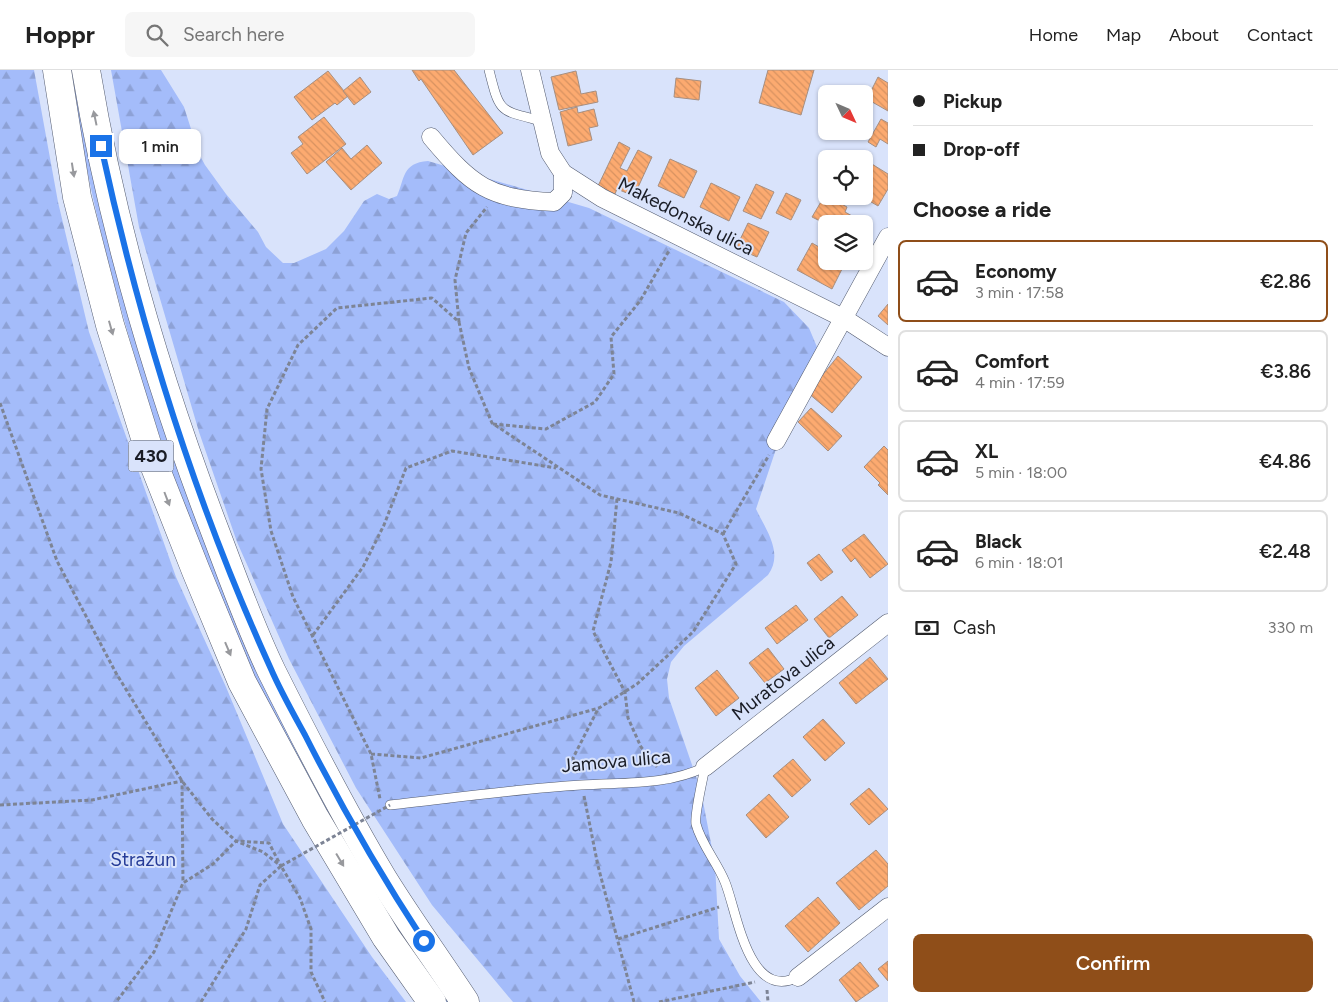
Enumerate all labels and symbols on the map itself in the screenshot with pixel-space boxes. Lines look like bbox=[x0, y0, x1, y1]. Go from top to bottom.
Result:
north arrow bbox=[818, 85, 872, 140]
one-way arrow bbox=[91, 109, 99, 125]
callout: 1 min bbox=[118, 128, 201, 164]
route end bbox=[90, 135, 112, 157]
one-way arrow bbox=[69, 162, 77, 178]
street label: Makedonska ulica bbox=[614, 172, 758, 260]
one-way arrow bbox=[107, 320, 115, 335]
road number: 430 bbox=[128, 441, 174, 472]
one-way arrow bbox=[163, 492, 171, 507]
street label: Muratova ulica bbox=[727, 631, 839, 725]
one-way arrow bbox=[225, 642, 233, 656]
street label: Jamova ulica bbox=[560, 745, 672, 777]
park label: Stražun bbox=[110, 848, 176, 871]
one-way arrow bbox=[336, 854, 345, 867]
route start bbox=[413, 930, 435, 952]

